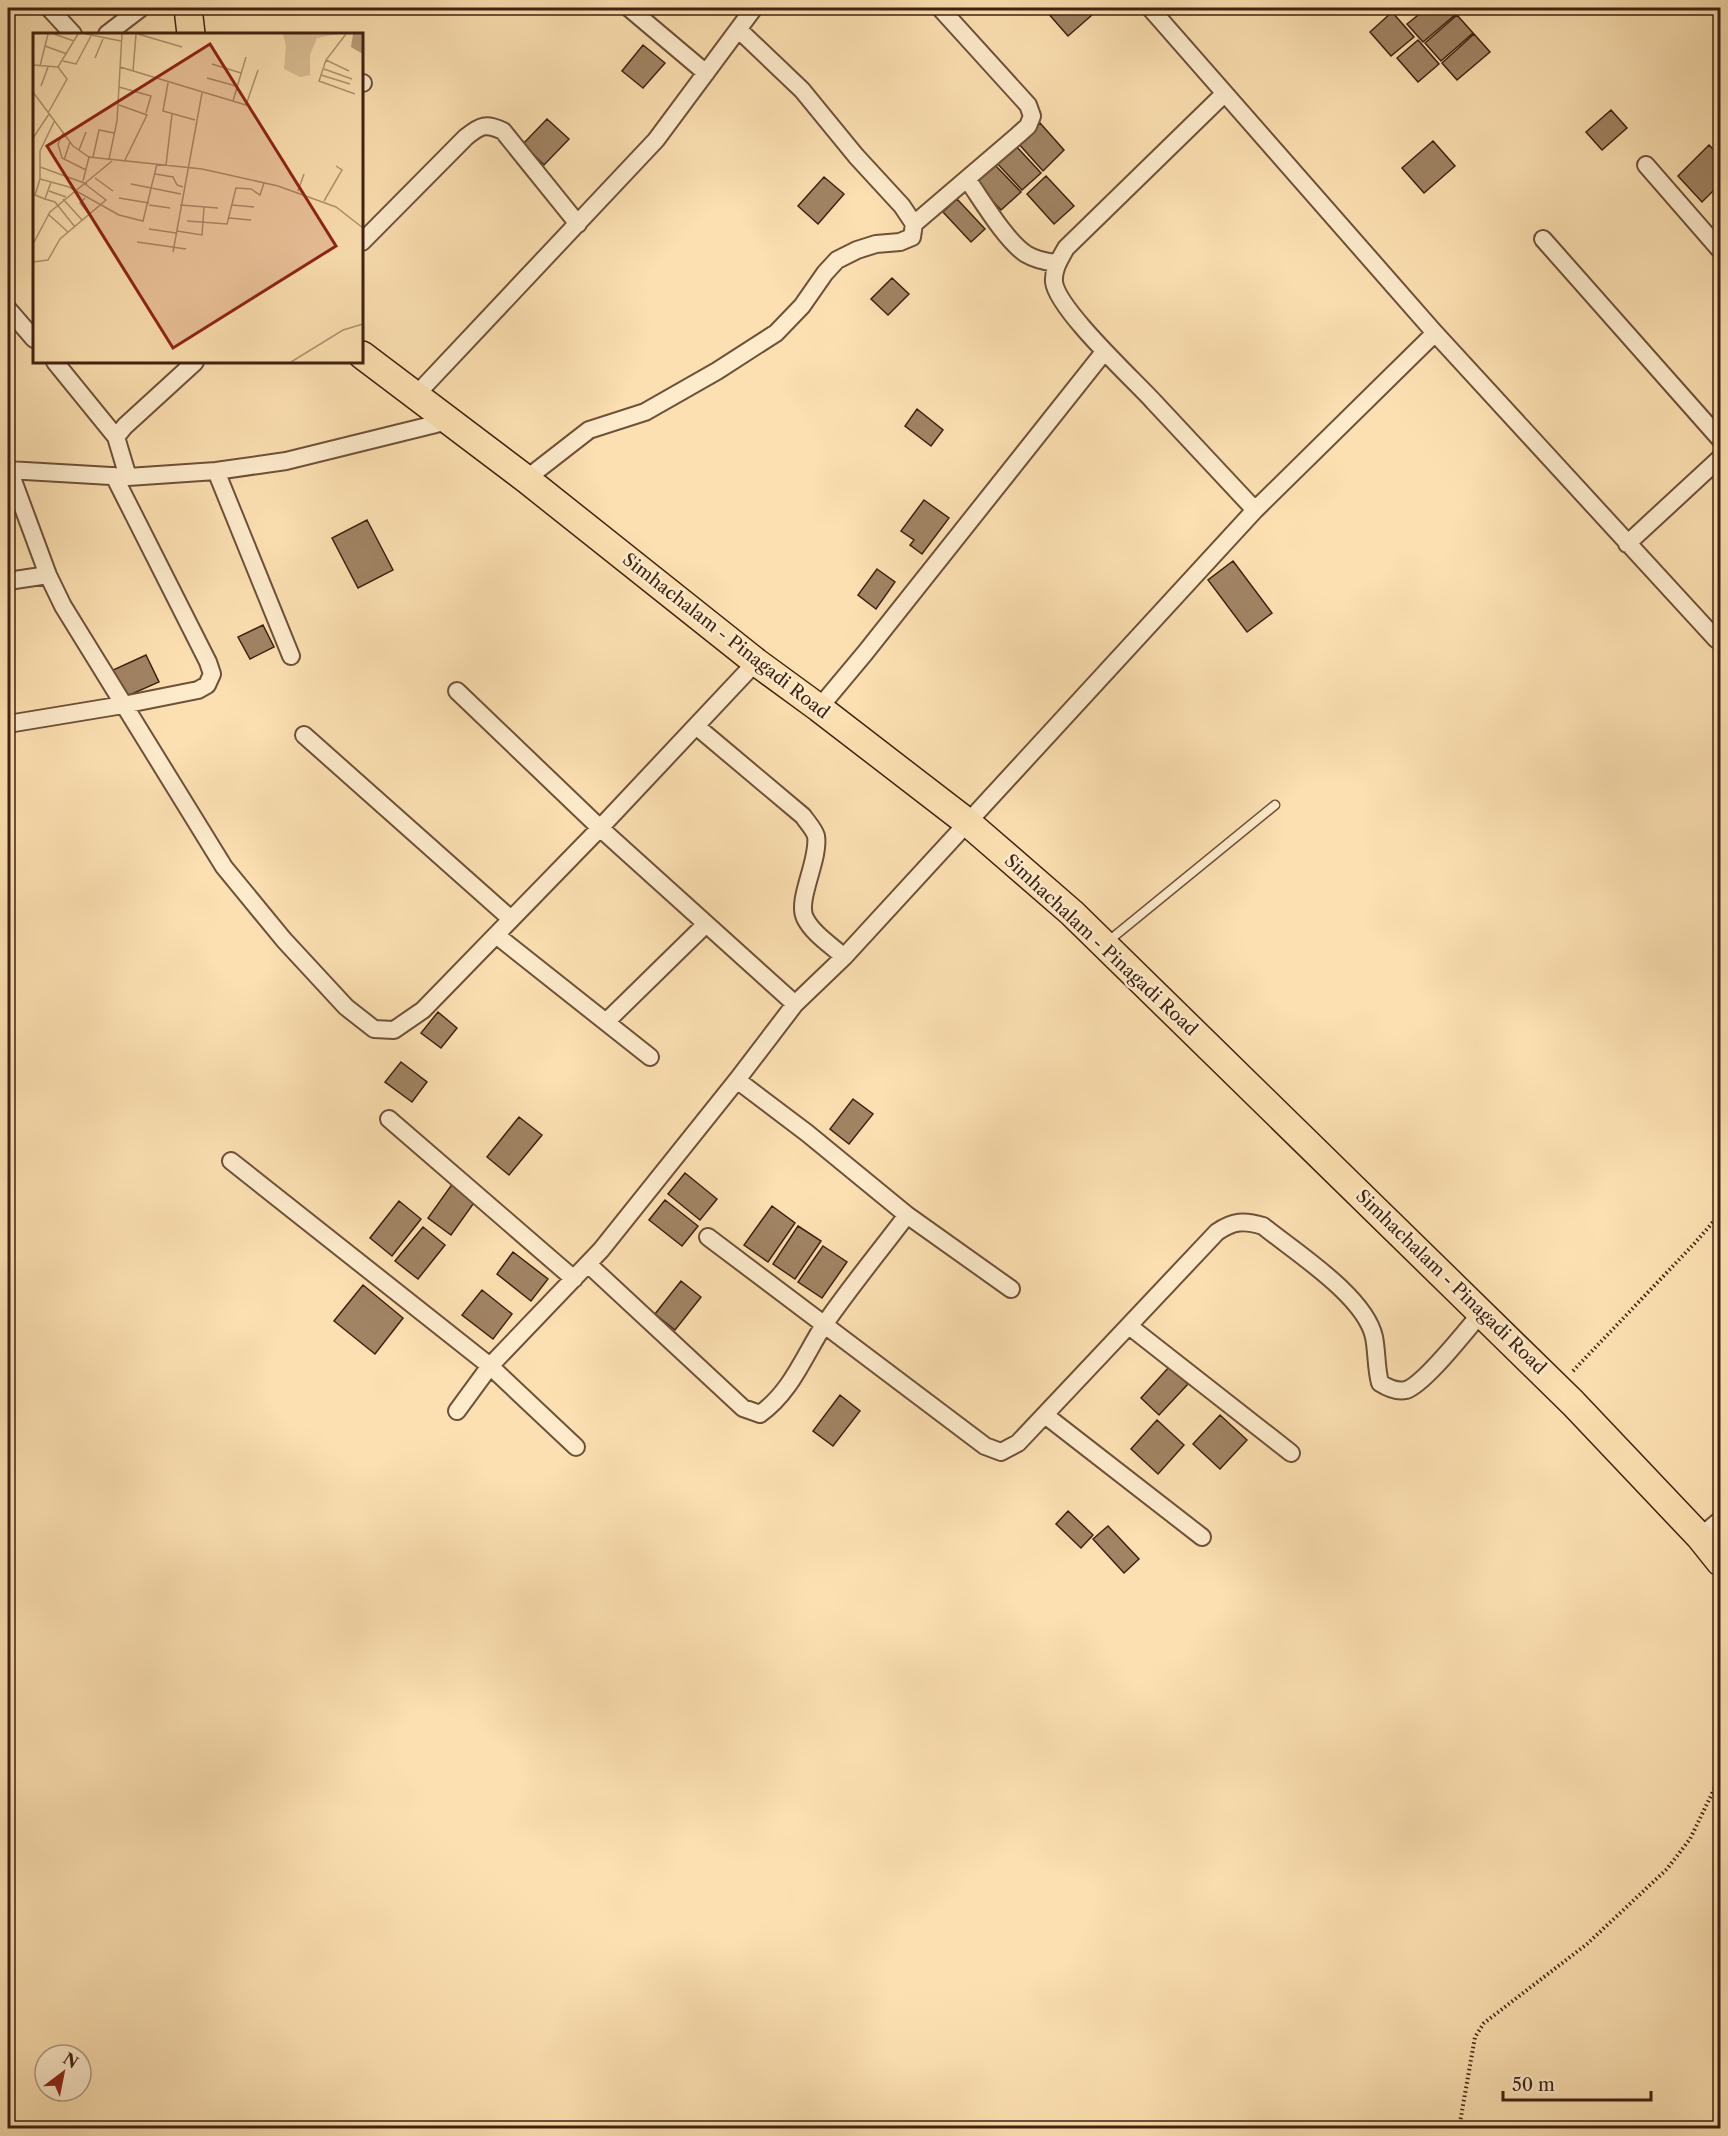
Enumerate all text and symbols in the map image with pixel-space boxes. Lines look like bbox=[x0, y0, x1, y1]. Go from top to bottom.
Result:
inset map bbox=[33, 33, 363, 363]
street label: Simhachalam - Pinagadi Road bbox=[618, 548, 834, 724]
street label: Simhachalam - Pinagadi Road bbox=[1000, 850, 1202, 1040]
street label: Simhachalam - Pinagadi Road bbox=[1351, 1185, 1551, 1379]
north arrow bbox=[33, 2043, 93, 2103]
text: N bbox=[60, 2048, 82, 2072]
scale bar bbox=[1503, 2064, 1652, 2102]
text: 50 m bbox=[1512, 2074, 1555, 2096]

